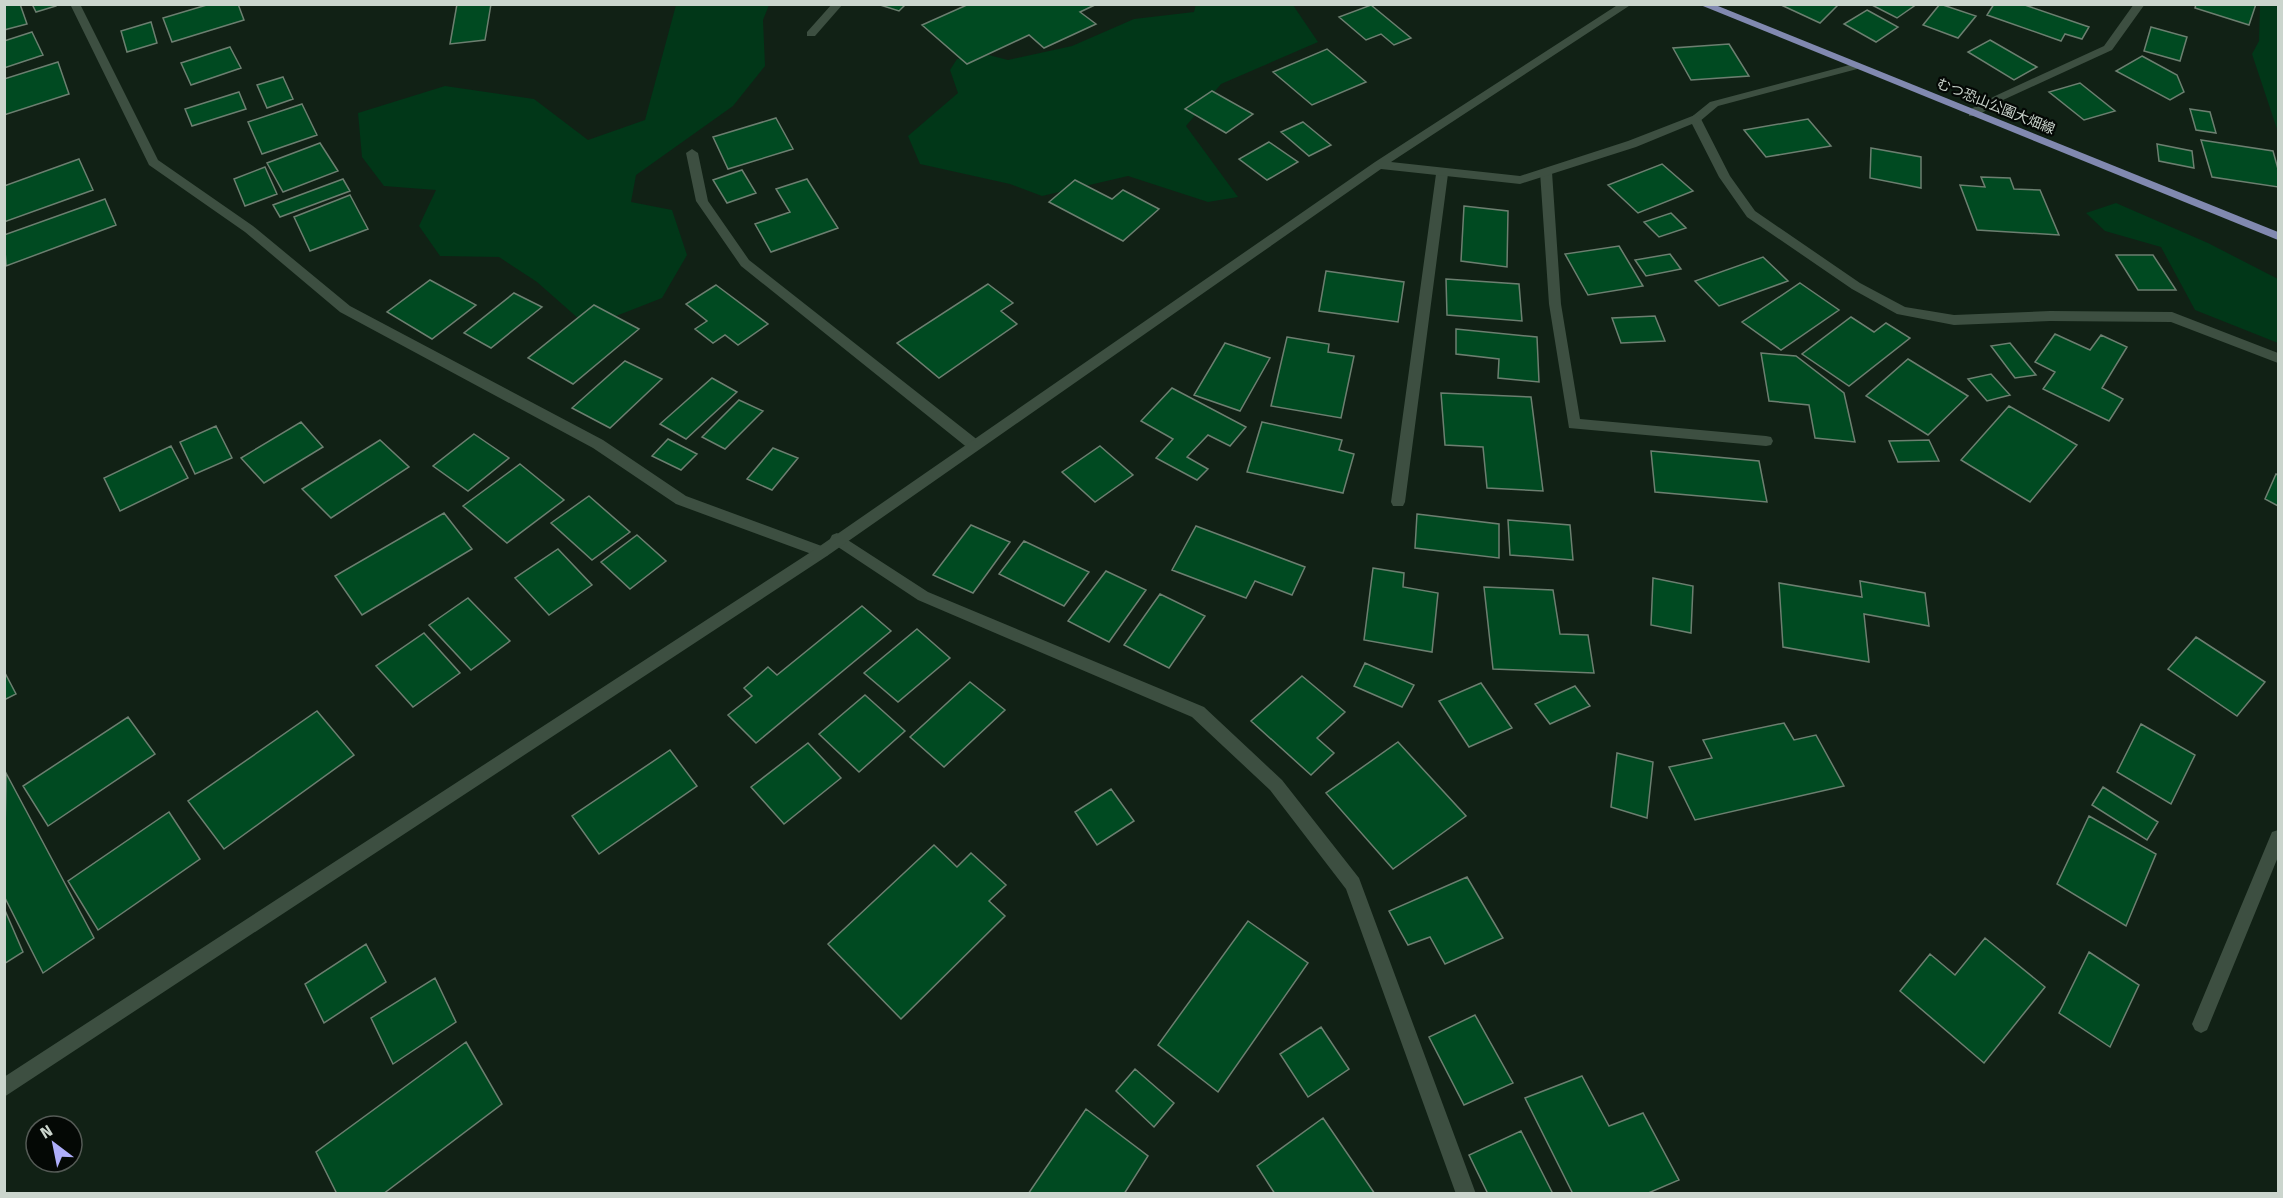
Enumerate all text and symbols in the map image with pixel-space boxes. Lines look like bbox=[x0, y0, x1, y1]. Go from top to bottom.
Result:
street label: むつ恐山公園大畑線 bbox=[1934, 75, 2057, 138]
north arrow bbox=[24, 1114, 84, 1174]
text: N bbox=[37, 1121, 56, 1143]

